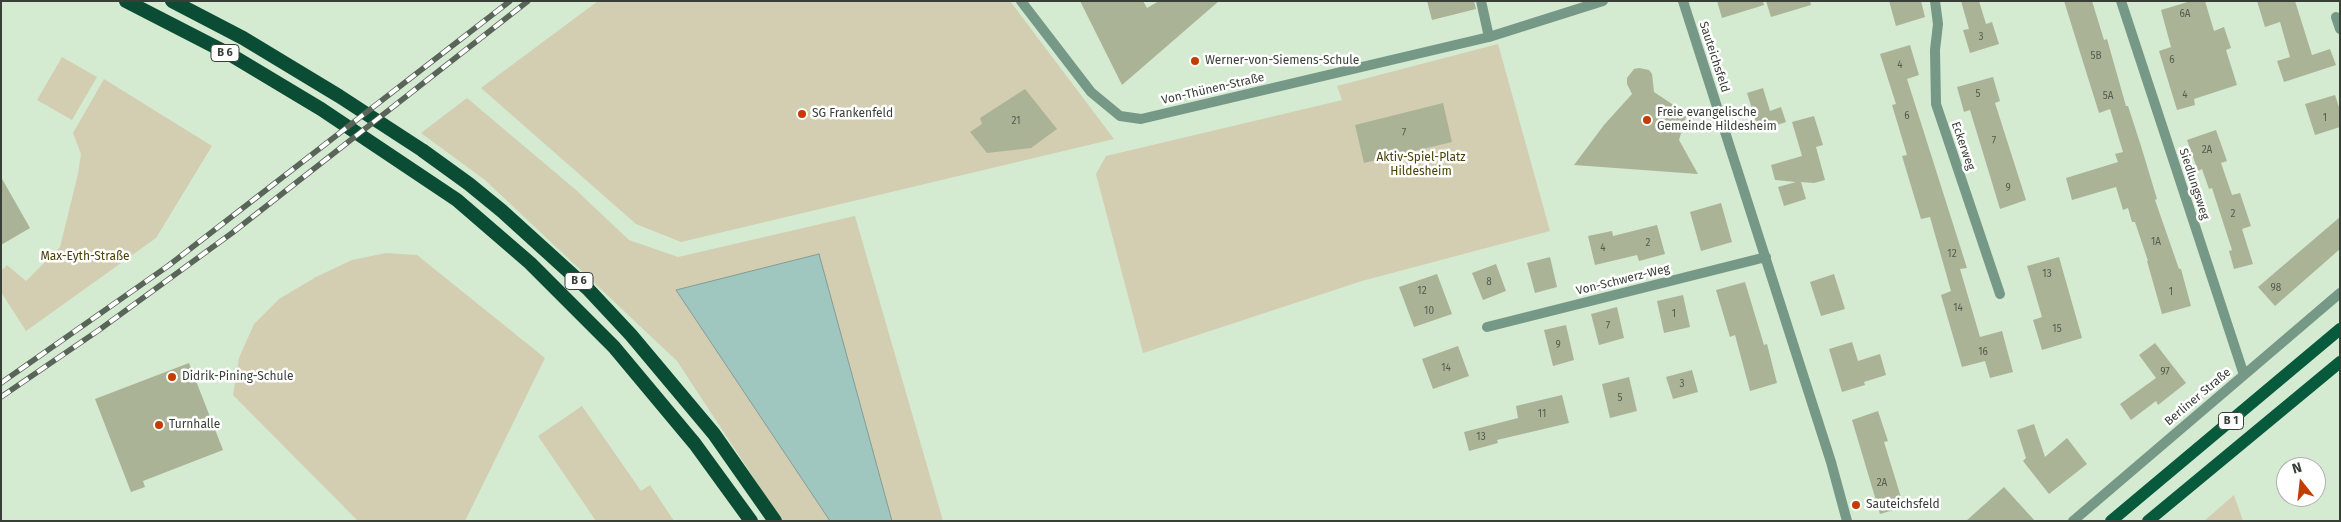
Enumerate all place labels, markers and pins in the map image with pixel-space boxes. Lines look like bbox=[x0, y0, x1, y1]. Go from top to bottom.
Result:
place label: Werner-von-Siemens-Schule bbox=[1205, 54, 1359, 68]
marker: Werner-von-Siemens-Schule bbox=[1189, 55, 1201, 67]
place label: Freie evangelische Gemeinde Hildesheim bbox=[1657, 106, 1777, 134]
place label: SG Frankenfeld bbox=[812, 107, 893, 121]
marker: SG Frankenfeld bbox=[796, 108, 808, 120]
marker: Freie evangelische Gemeinde Hildesheim bbox=[1641, 114, 1653, 126]
place label: Didrik-Pining-Schule bbox=[182, 370, 293, 384]
marker: Didrik-Pining-Schule bbox=[166, 371, 178, 383]
place label: Turnhalle bbox=[169, 418, 220, 432]
marker: Turnhalle bbox=[153, 419, 165, 431]
place label: Sauteichsfeld bbox=[1866, 498, 1940, 512]
marker: Sauteichsfeld bbox=[1850, 499, 1862, 511]

